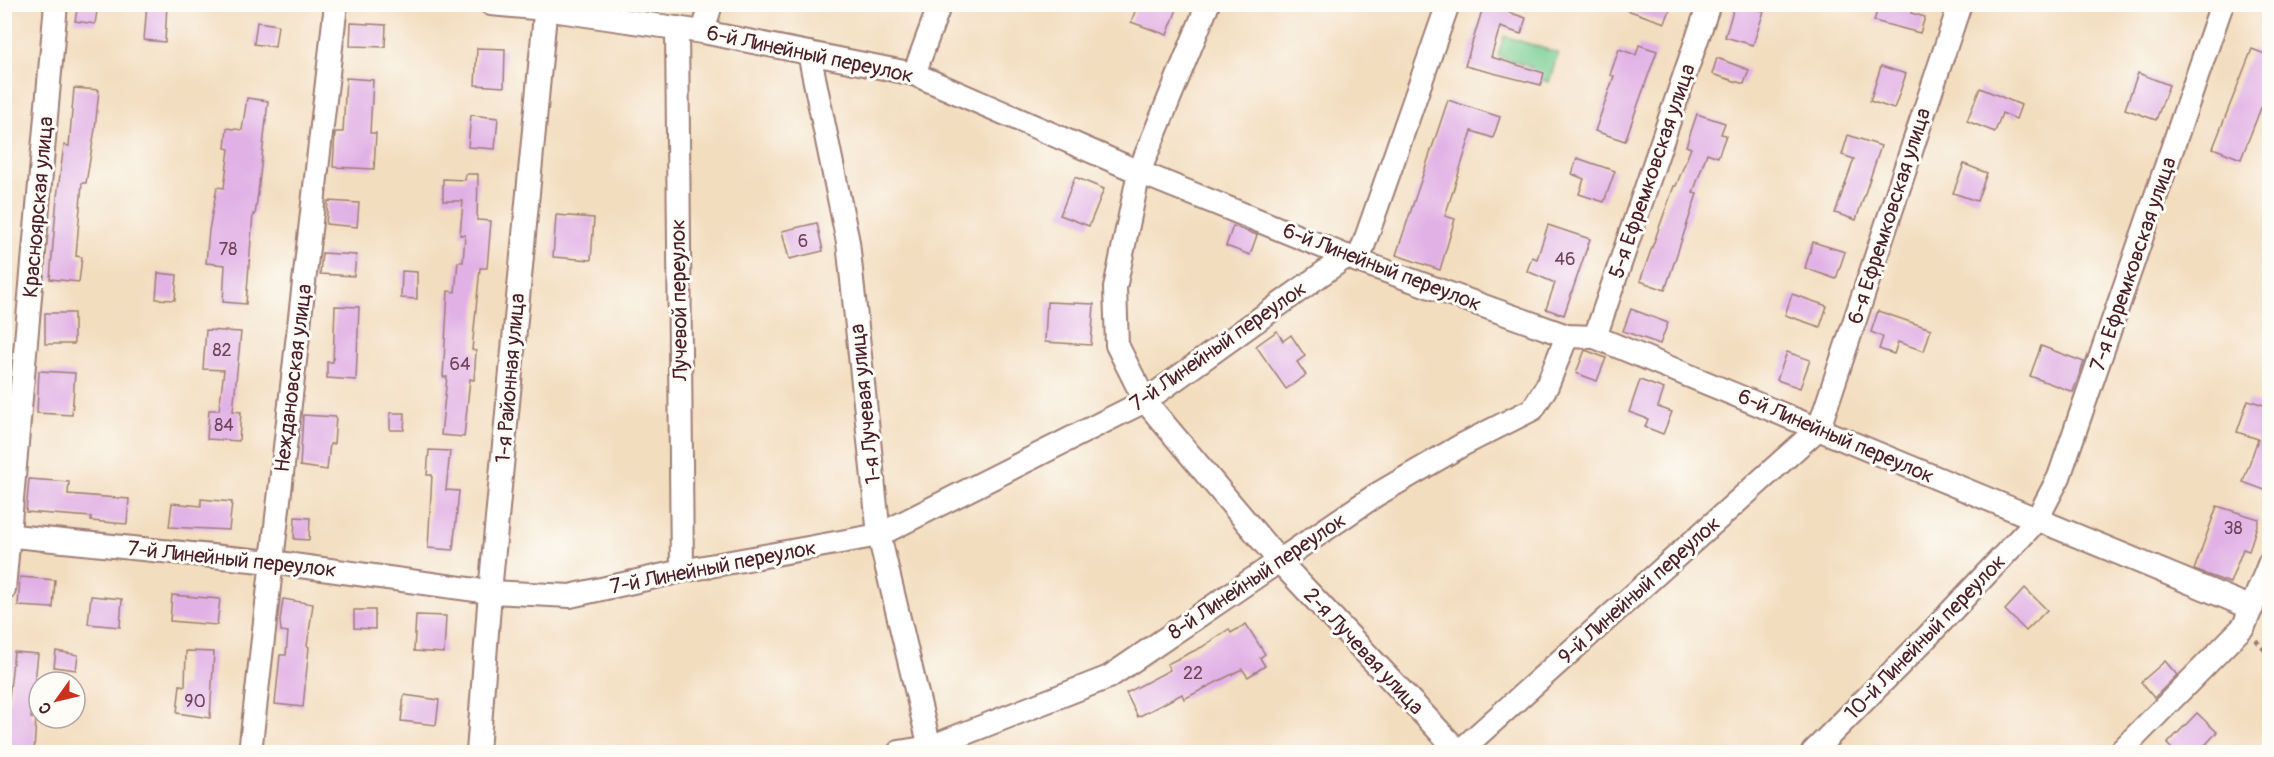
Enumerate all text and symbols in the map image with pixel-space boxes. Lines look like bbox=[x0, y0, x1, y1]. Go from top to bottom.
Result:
street label: 6-й Линейный переулок bbox=[704, 19, 916, 90]
street label: 5-я Ефремковская улица bbox=[1603, 60, 1702, 282]
street label: 6-я Ефремковская улица bbox=[1842, 105, 1937, 328]
street label: Красноярская улица bbox=[17, 115, 60, 299]
street label: 7-я Ефремковская улица bbox=[2084, 154, 2183, 375]
street label: 6-й Линейный переулок bbox=[1279, 217, 1485, 318]
street label: Лучевой переулок bbox=[665, 219, 694, 382]
house number: 6 bbox=[798, 230, 808, 253]
house number: 78 bbox=[219, 238, 237, 261]
house number: 46 bbox=[1555, 248, 1575, 271]
street label: 7-й Линейный переулок bbox=[1125, 275, 1312, 418]
street label: Неждановская улица bbox=[269, 282, 318, 474]
street label: 1-я Районная улица bbox=[490, 292, 531, 464]
street label: 1-я Лучевая улица bbox=[844, 323, 887, 485]
house number: 82 bbox=[212, 339, 232, 362]
house number: 64 bbox=[450, 353, 471, 376]
street label: 6-й Линейный переулок bbox=[1734, 383, 1938, 490]
house number: 84 bbox=[214, 414, 234, 437]
street label: 8-й Линейный переулок bbox=[1163, 507, 1352, 646]
street label: 9-й Линейный переулок bbox=[1553, 510, 1726, 670]
house number: 38 bbox=[2223, 517, 2243, 540]
street label: 7-й Линейный переулок bbox=[608, 534, 819, 601]
street label: 7-й Линейный переулок bbox=[126, 535, 338, 584]
street label: 10-й Линейный переулок bbox=[1839, 548, 2012, 726]
street label: 2-я Лучевая улица bbox=[1298, 582, 1430, 721]
house number: 22 bbox=[1183, 662, 1203, 685]
north arrow bbox=[27, 670, 87, 730]
house number: 90 bbox=[184, 690, 206, 713]
text: С bbox=[34, 698, 56, 718]

